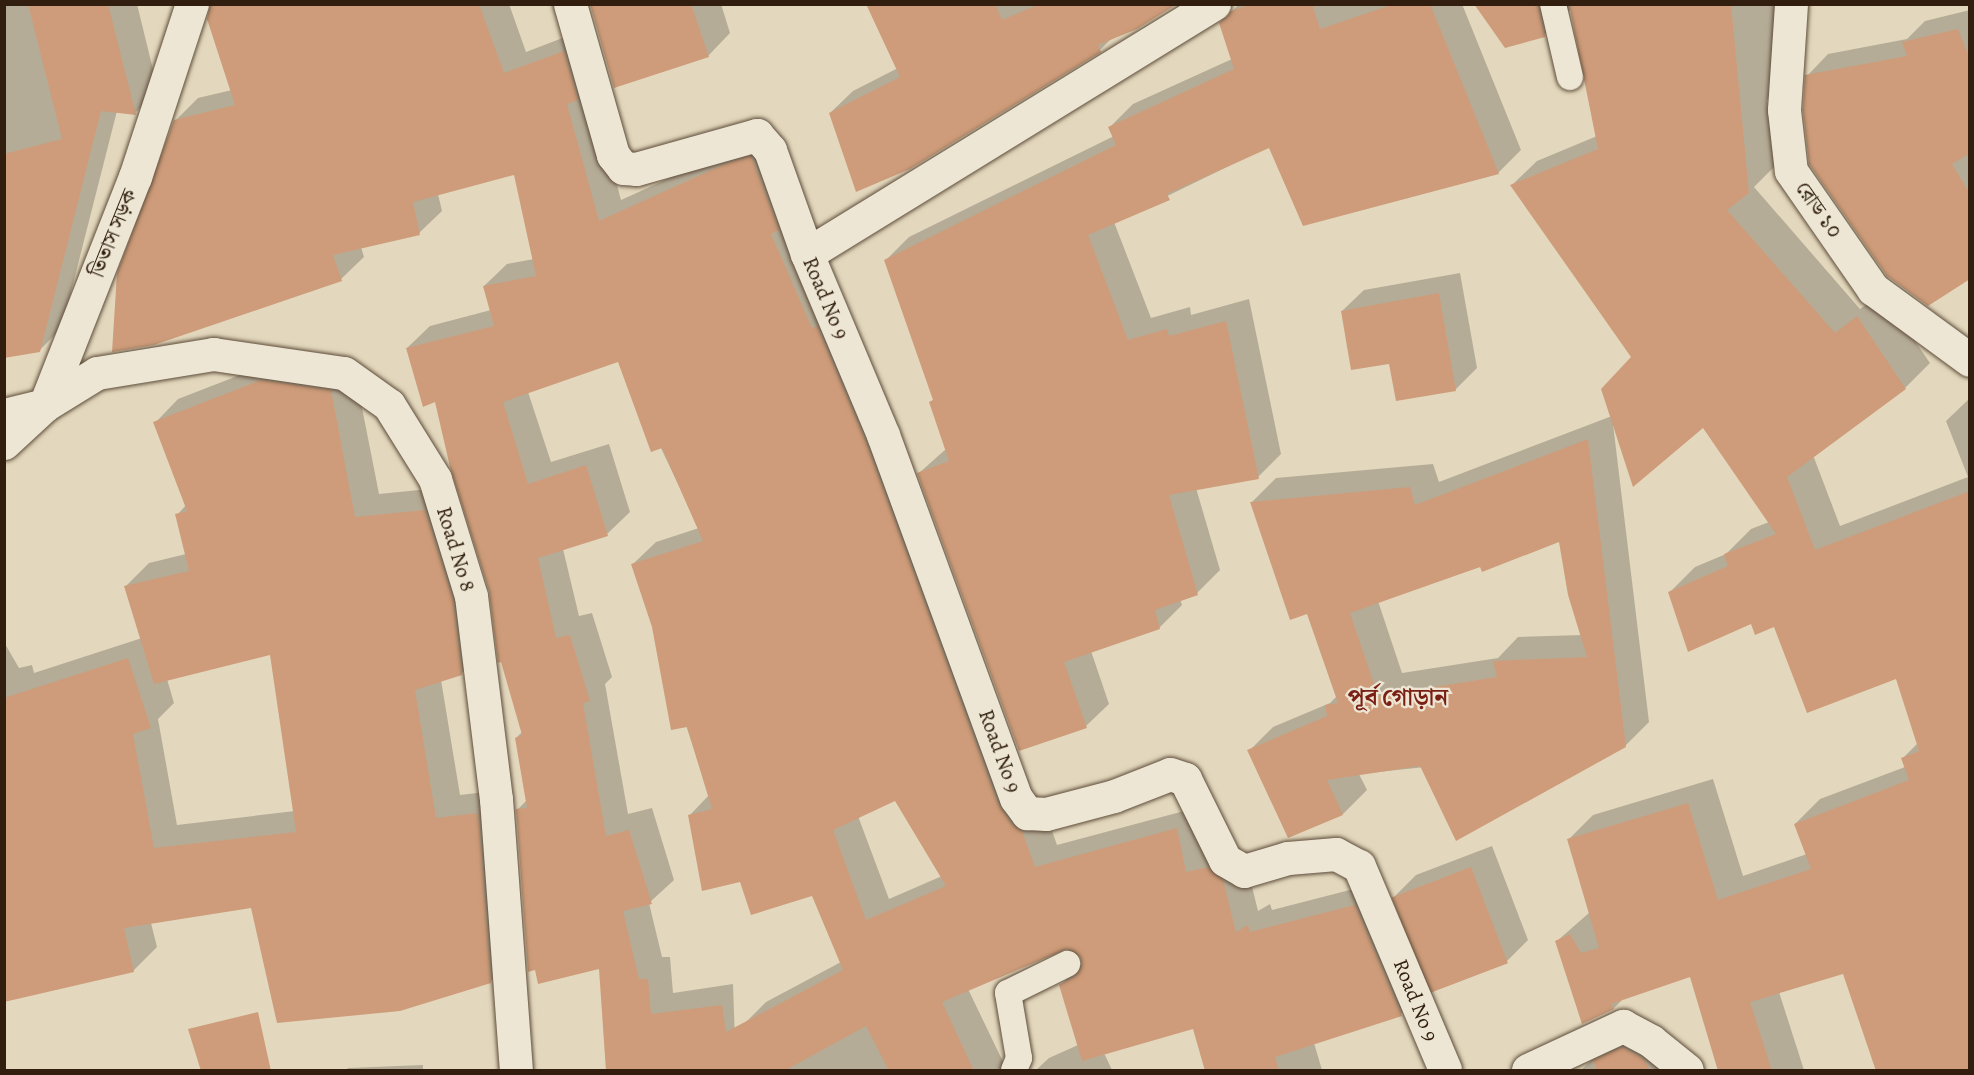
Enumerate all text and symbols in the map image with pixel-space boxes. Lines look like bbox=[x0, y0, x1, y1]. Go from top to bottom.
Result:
street label: রোড ১০ bbox=[1790, 177, 1848, 243]
street label: তিতাস সড়ক bbox=[84, 185, 142, 281]
street label: Road No 9 bbox=[797, 253, 855, 343]
street label: Road No 8 bbox=[431, 504, 481, 594]
district label: পূর্ব গোড়ান bbox=[1348, 684, 1448, 712]
street label: Road No 9 bbox=[973, 706, 1027, 796]
street label: Road No 9 bbox=[1388, 955, 1444, 1045]

